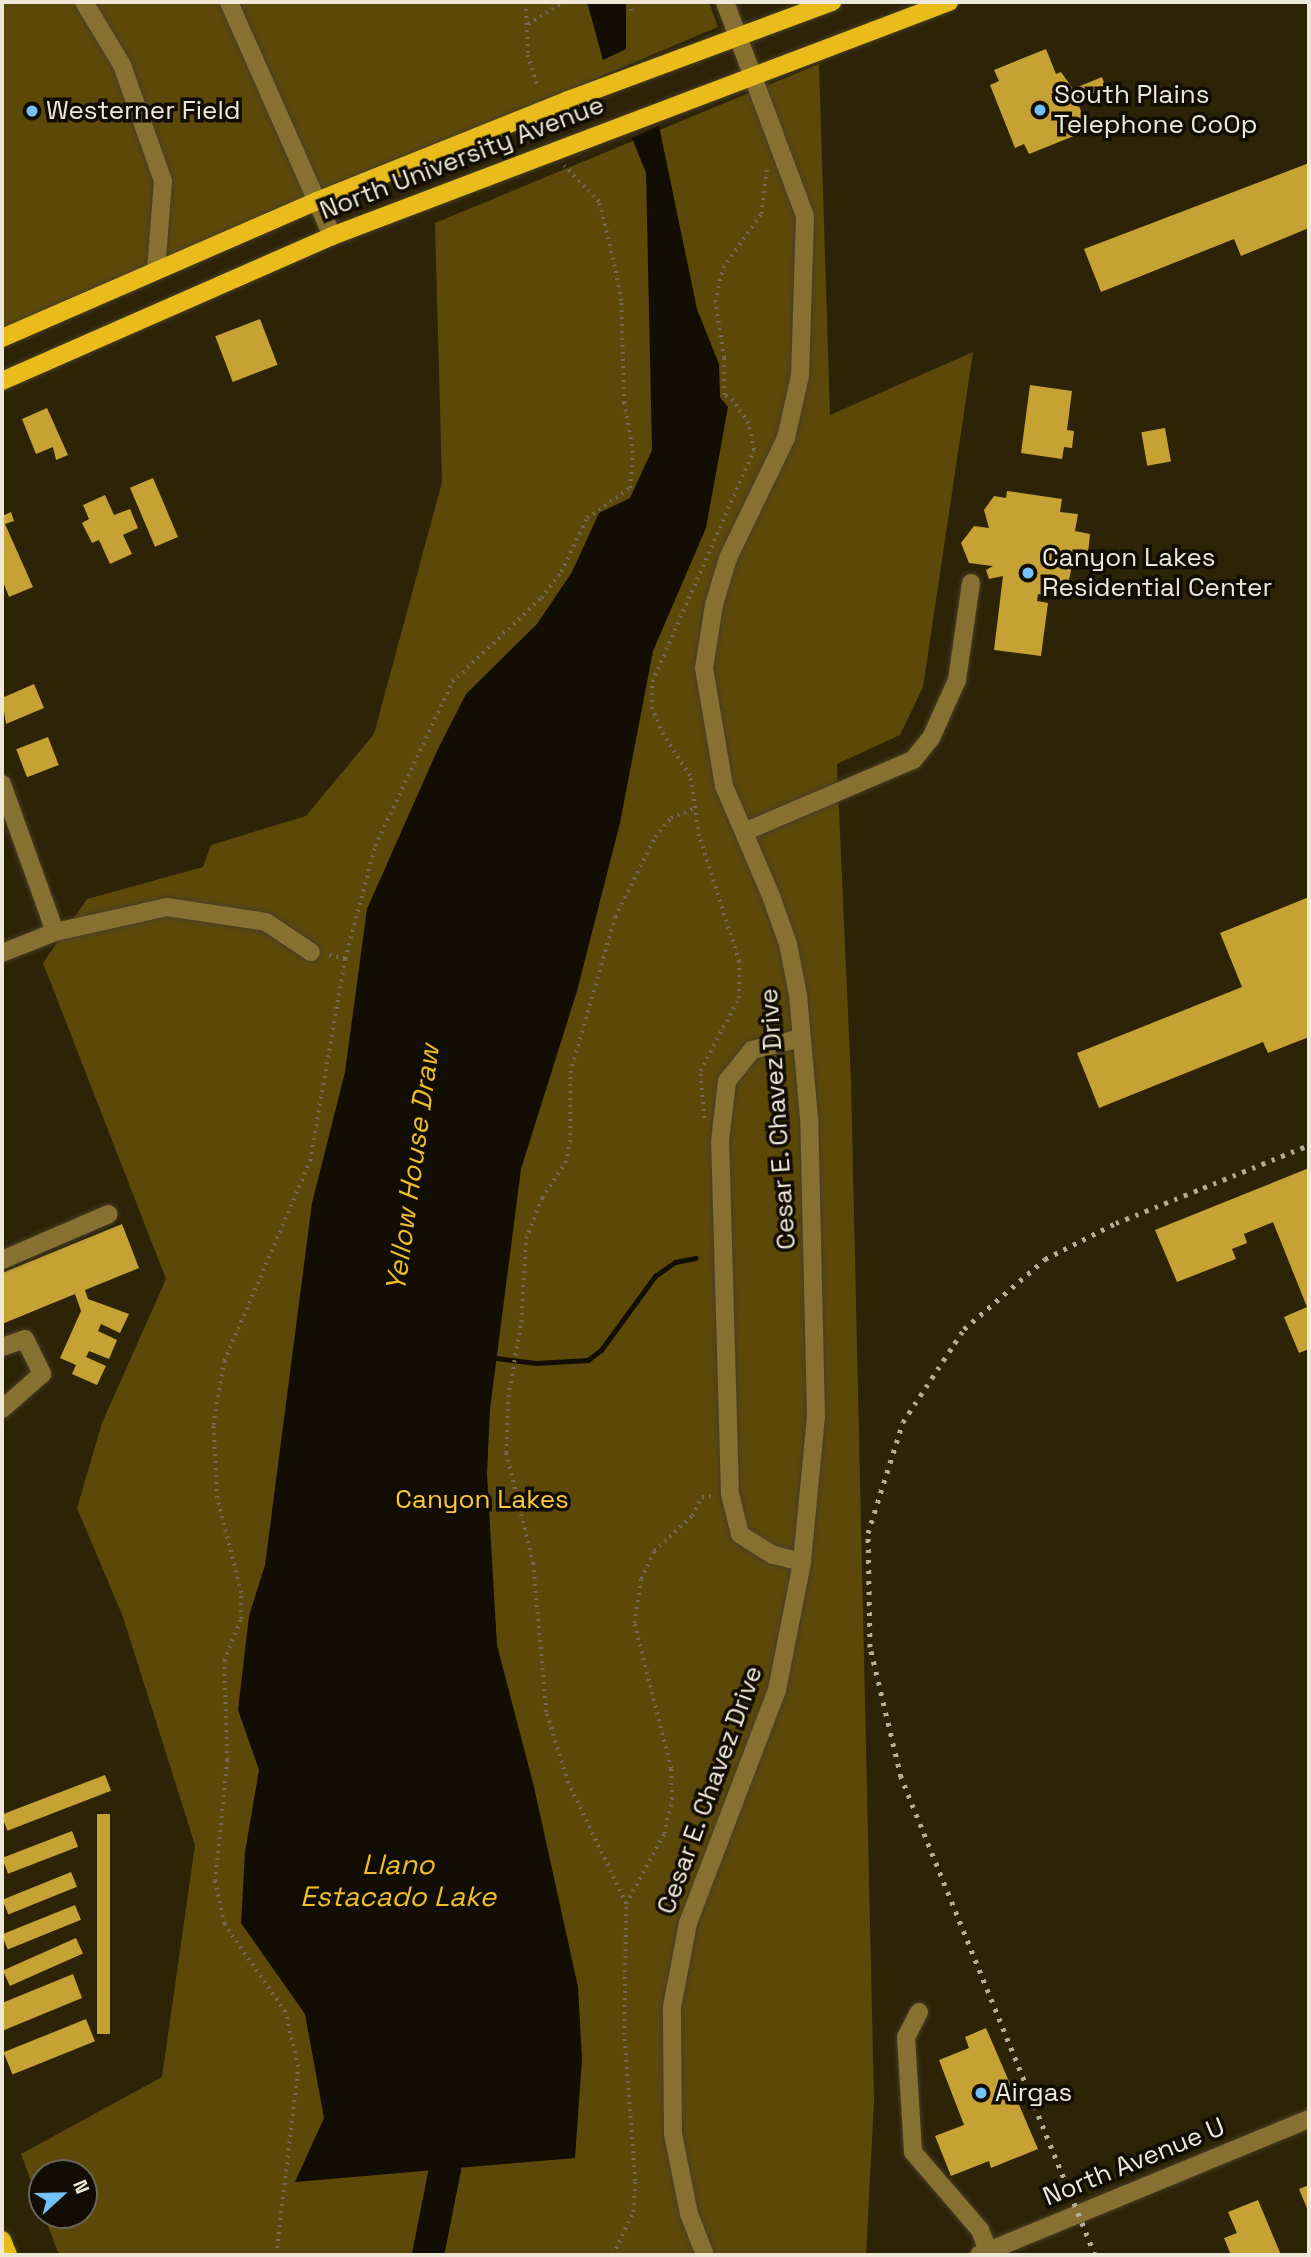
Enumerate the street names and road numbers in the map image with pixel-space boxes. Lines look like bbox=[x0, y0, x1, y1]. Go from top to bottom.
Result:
street label: North University Avenue bbox=[315, 89, 609, 227]
street label: Cesar E. Chavez Drive bbox=[753, 987, 803, 1251]
street label: Cesar E. Chavez Drive bbox=[650, 1661, 770, 1919]
street label: North Avenue U bbox=[1038, 2111, 1230, 2213]

